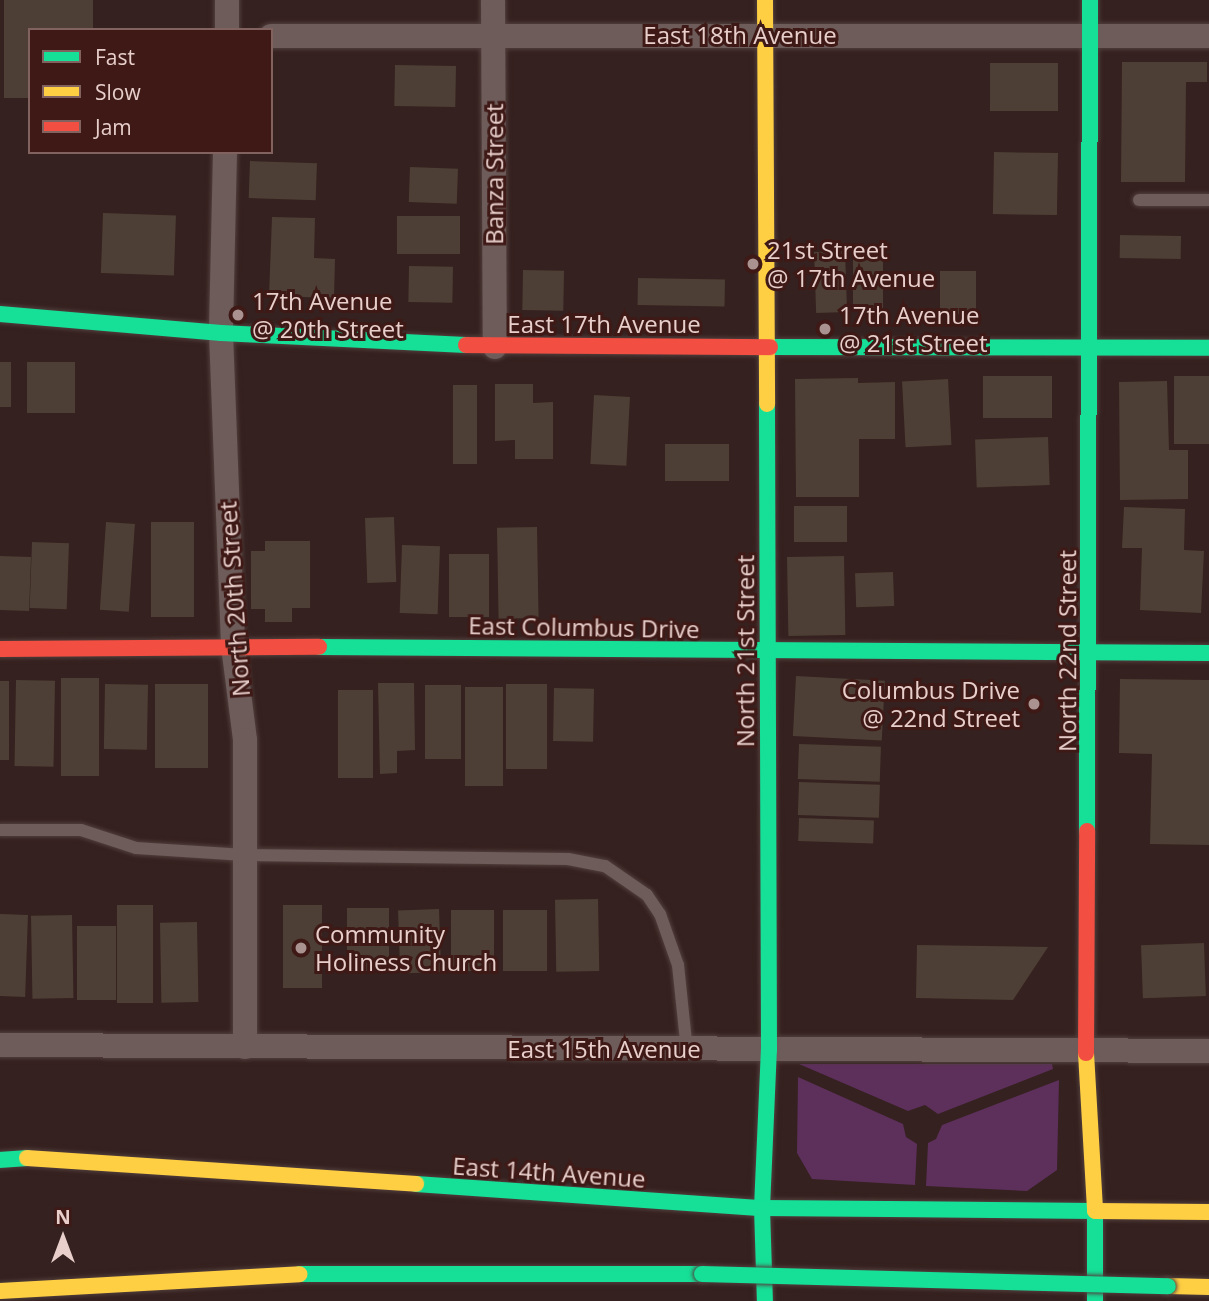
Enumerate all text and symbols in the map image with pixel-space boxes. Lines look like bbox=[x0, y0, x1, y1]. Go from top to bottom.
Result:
street label: East 18th Avenue bbox=[643, 21, 837, 49]
legend bbox=[28, 28, 273, 154]
text: Fast bbox=[95, 43, 135, 71]
text: Slow bbox=[95, 78, 141, 106]
street label: Banza Street bbox=[480, 103, 508, 245]
text: Jam bbox=[95, 113, 132, 141]
place label: 21st Street @ 17th Avenue bbox=[767, 236, 935, 292]
marker: 21st Street @ 17th Avenue bbox=[745, 256, 761, 272]
place label: 17th Avenue @ 20th Street bbox=[252, 287, 404, 343]
place label: 17th Avenue @ 21st Street bbox=[839, 301, 987, 357]
marker: 17th Avenue @ 20th Street bbox=[230, 307, 246, 323]
street label: East 17th Avenue bbox=[507, 310, 701, 338]
marker: 17th Avenue @ 21st Street bbox=[817, 321, 833, 337]
street label: North 20th Street bbox=[213, 500, 255, 698]
street label: North 22nd Street bbox=[1053, 550, 1081, 752]
street label: North 21st Street bbox=[731, 555, 759, 747]
street label: East Columbus Drive bbox=[468, 611, 700, 643]
place label: Columbus Drive @ 22nd Street bbox=[842, 676, 1020, 732]
marker: Columbus Drive @ 22nd Street bbox=[1026, 696, 1042, 712]
place label: Community Holiness Church bbox=[315, 920, 497, 976]
marker: Community Holiness Church bbox=[293, 940, 309, 956]
street label: East 15th Avenue bbox=[507, 1035, 701, 1063]
street label: East 14th Avenue bbox=[452, 1151, 646, 1193]
north arrow bbox=[28, 1203, 98, 1273]
text: N bbox=[55, 1204, 71, 1230]

